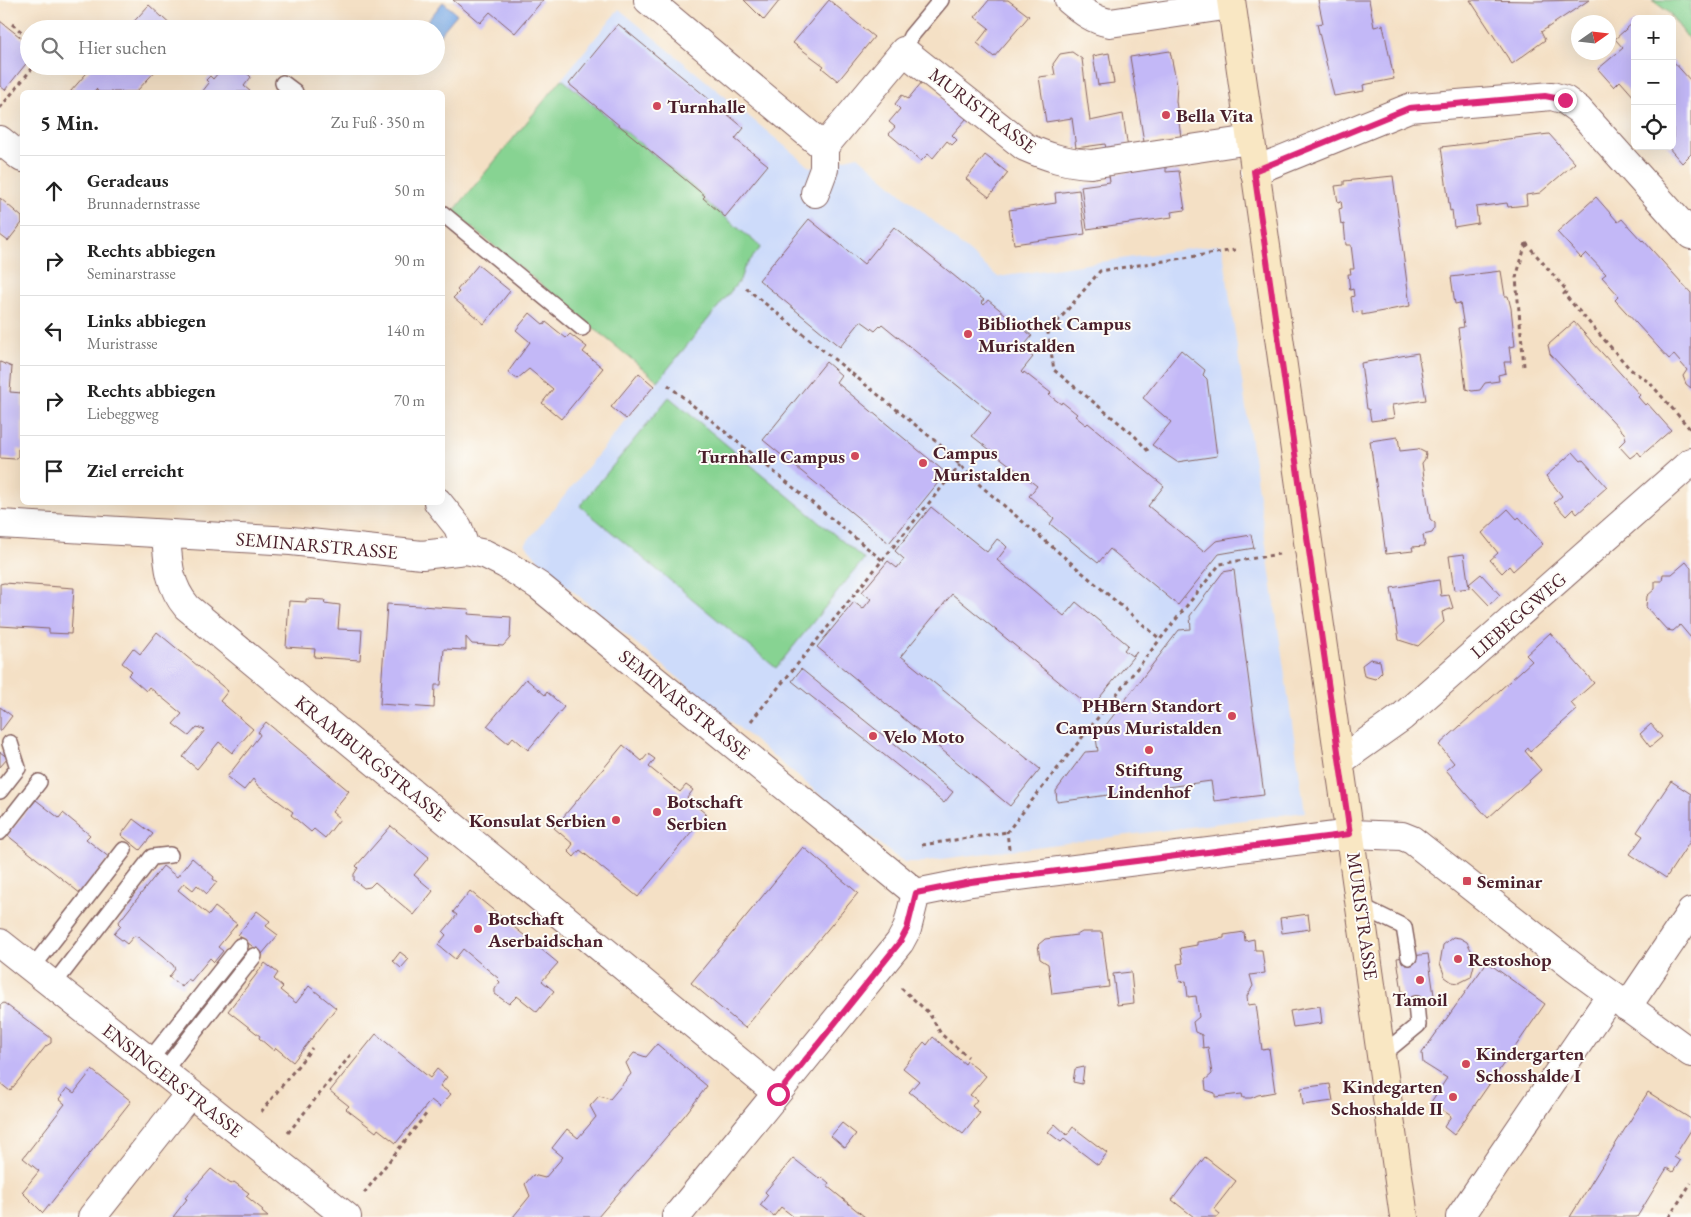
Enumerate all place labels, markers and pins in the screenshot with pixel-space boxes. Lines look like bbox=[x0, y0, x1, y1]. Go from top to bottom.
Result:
place label: Turnhalle bbox=[667, 94, 745, 119]
marker: Turnhalle bbox=[651, 100, 663, 112]
place label: Bella Vita bbox=[1176, 103, 1254, 128]
marker: Bella Vita bbox=[1160, 109, 1172, 121]
place label: Bibliothek Campus Muristalden bbox=[978, 311, 1131, 358]
marker: Bibliothek Campus Muristalden bbox=[962, 328, 974, 340]
place label: Campus Muristalden bbox=[933, 440, 1030, 487]
place label: Turnhalle Campus bbox=[697, 444, 845, 469]
marker: Turnhalle Campus bbox=[849, 450, 861, 462]
marker: Campus Muristalden bbox=[917, 457, 929, 469]
place label: PHBern Standort Campus Muristalden bbox=[1056, 693, 1222, 740]
marker: PHBern Standort Campus Muristalden bbox=[1226, 710, 1238, 722]
place label: Velo Moto bbox=[883, 724, 965, 749]
marker: Velo Moto bbox=[867, 730, 879, 742]
marker: Stiftung Lindenhof bbox=[1143, 744, 1155, 756]
place label: Stiftung Lindenhof bbox=[1107, 757, 1193, 804]
place label: Botschaft Serbien bbox=[667, 789, 743, 836]
marker: Botschaft Serbien bbox=[651, 806, 663, 818]
place label: Konsulat Serbien bbox=[469, 808, 606, 833]
marker: Konsulat Serbien bbox=[610, 814, 622, 826]
place label: Seminar bbox=[1477, 869, 1543, 894]
marker: Seminar bbox=[1461, 875, 1473, 887]
place label: Botschaft Aserbaidschan bbox=[487, 906, 603, 953]
marker: Botschaft Aserbaidschan bbox=[472, 923, 484, 935]
place label: Restoshop bbox=[1468, 947, 1552, 972]
marker: Restoshop bbox=[1452, 953, 1464, 965]
marker: Tamoil bbox=[1414, 974, 1426, 986]
place label: Tamoil bbox=[1392, 987, 1448, 1012]
place label: Kindergarten Schosshalde I bbox=[1476, 1041, 1585, 1088]
marker: Kindergarten Schosshalde I bbox=[1460, 1058, 1472, 1070]
place label: Kindegarten Schosshalde II bbox=[1331, 1074, 1443, 1121]
marker: Kindegarten Schosshalde II bbox=[1447, 1091, 1459, 1103]

